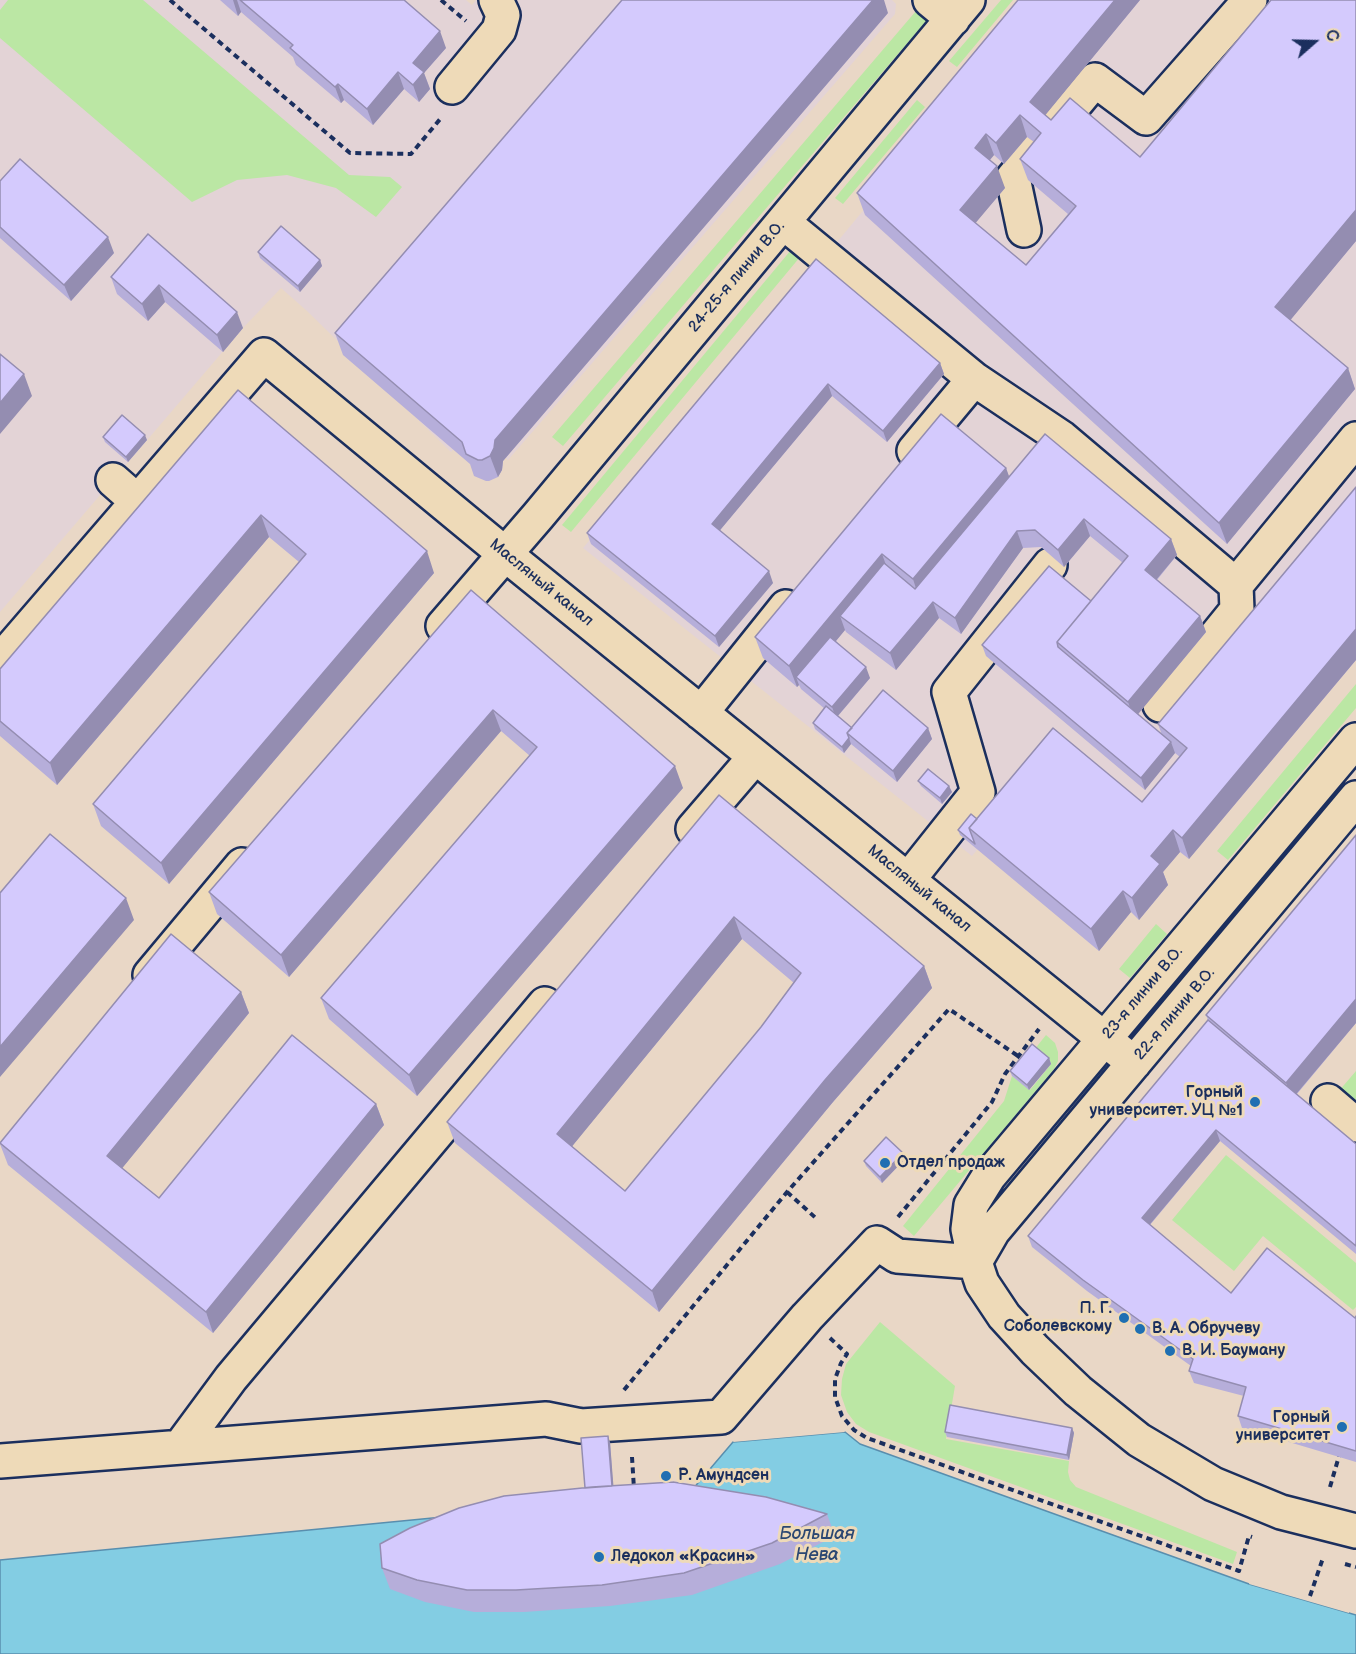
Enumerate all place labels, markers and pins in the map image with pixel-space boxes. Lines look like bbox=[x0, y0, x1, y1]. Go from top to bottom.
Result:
place label: Горный университет. УЦ №1 bbox=[1089, 1083, 1243, 1121]
marker: Горный университет. УЦ №1 bbox=[1248, 1095, 1262, 1109]
place label: Отдел продаж bbox=[897, 1153, 1005, 1173]
marker: Отдел продаж bbox=[878, 1156, 892, 1170]
place label: П. Г. Соболевскому bbox=[1004, 1299, 1112, 1337]
marker: П. Г. Соболевскому bbox=[1117, 1311, 1131, 1325]
place label: В. А. Обручеву bbox=[1152, 1319, 1260, 1339]
marker: В. А. Обручеву bbox=[1133, 1322, 1147, 1336]
place label: В. И. Бауману bbox=[1182, 1341, 1285, 1361]
marker: В. И. Бауману bbox=[1163, 1344, 1177, 1358]
place label: Горный университет bbox=[1236, 1408, 1330, 1446]
marker: Горный университет bbox=[1335, 1420, 1349, 1434]
place label: Р. Амундсен bbox=[678, 1466, 769, 1486]
marker: Р. Амундсен bbox=[659, 1469, 673, 1483]
place label: Ледокол «Красин» bbox=[611, 1547, 756, 1567]
marker: Ледокол «Красин» bbox=[592, 1550, 606, 1564]

